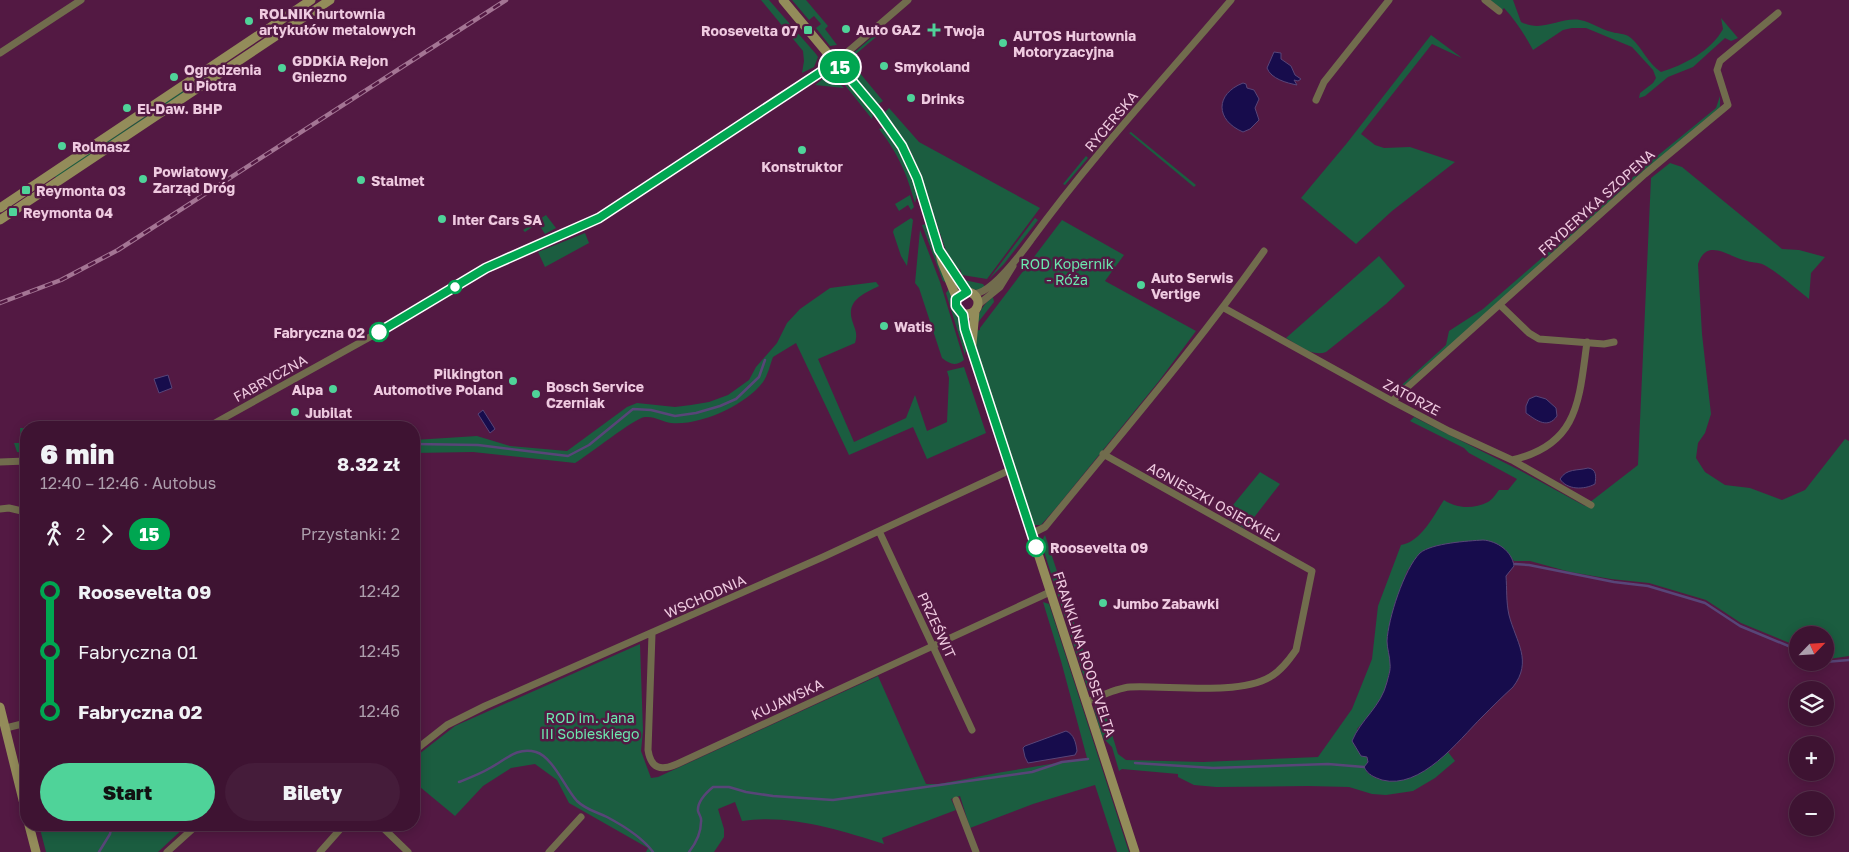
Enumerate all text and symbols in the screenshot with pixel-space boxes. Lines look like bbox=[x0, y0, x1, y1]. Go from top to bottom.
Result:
place label: ROLNIK hurtownia artykułów metalowych bbox=[259, 5, 416, 38]
marker: ROLNIK hurtownia artykułów metalowych bbox=[243, 15, 255, 27]
place label: Auto GAZ bbox=[856, 21, 921, 38]
place label: Roosevelta 07 bbox=[701, 22, 798, 39]
place label: Twoja bbox=[944, 22, 985, 39]
marker: Auto GAZ bbox=[840, 23, 852, 35]
marker: Roosevelta 07 bbox=[802, 24, 814, 36]
marker: Twoja bbox=[928, 24, 940, 36]
place label: AUTOS Hurtownia Motoryzacyjna bbox=[1013, 27, 1136, 60]
marker: AUTOS Hurtownia Motoryzacyjna bbox=[997, 37, 1009, 49]
line badge: 15 bbox=[818, 51, 862, 83]
place label: GDDKiA Rejon Gniezno bbox=[292, 52, 388, 85]
text: 15 bbox=[830, 56, 850, 78]
place label: Smykoland bbox=[894, 58, 970, 75]
marker: Smykoland bbox=[878, 60, 890, 72]
place label: Ogrodzenia u Piotra bbox=[184, 61, 261, 94]
marker: GDDKiA Rejon Gniezno bbox=[276, 62, 288, 74]
marker: Ogrodzenia u Piotra bbox=[168, 71, 180, 83]
street label: RYCERSKA bbox=[1081, 87, 1142, 155]
place label: Drinks bbox=[921, 90, 965, 107]
marker: Drinks bbox=[905, 92, 917, 104]
place label: El-Daw. BHP bbox=[137, 100, 222, 117]
marker: El-Daw. BHP bbox=[121, 102, 133, 114]
place label: Rolmasz bbox=[72, 138, 130, 155]
marker: Rolmasz bbox=[56, 140, 68, 152]
marker: Konstruktor bbox=[796, 144, 808, 156]
street label: FRYDERYKA SZOPENA bbox=[1534, 145, 1658, 259]
place label: Konstruktor bbox=[761, 158, 843, 175]
place label: Powiatowy Zarząd Dróg bbox=[153, 163, 235, 196]
place label: Stalmet bbox=[371, 172, 425, 189]
marker: Powiatowy Zarząd Dróg bbox=[137, 173, 149, 185]
marker: Stalmet bbox=[355, 174, 367, 186]
place label: Reymonta 03 bbox=[36, 182, 126, 199]
marker: Reymonta 03 bbox=[20, 184, 32, 196]
place label: Reymonta 04 bbox=[23, 204, 113, 221]
marker: Reymonta 04 bbox=[7, 206, 19, 218]
place label: Inter Cars SA bbox=[452, 211, 542, 228]
marker: Inter Cars SA bbox=[436, 213, 448, 225]
park label: ROD Kopernik - Róża bbox=[1020, 255, 1114, 288]
place label: Auto Serwis Vertige bbox=[1151, 269, 1233, 302]
marker: Auto Serwis Vertige bbox=[1135, 279, 1147, 291]
unlabelled marker bbox=[448, 280, 462, 294]
place label: Watis bbox=[894, 318, 933, 335]
marker: Watis bbox=[878, 320, 890, 332]
marker: Fabryczna 02 bbox=[369, 322, 389, 342]
place label: Fabryczna 02 bbox=[273, 324, 365, 341]
street label: FABRYCZNA bbox=[230, 350, 310, 405]
place label: Pilkington Automotive Poland bbox=[374, 365, 503, 398]
marker: Pilkington Automotive Poland bbox=[507, 375, 519, 387]
street label: ZATORZE bbox=[1381, 375, 1443, 419]
place label: Bosch Service Czerniak bbox=[546, 378, 644, 411]
place label: Alpa bbox=[292, 381, 323, 398]
marker: Alpa bbox=[327, 383, 339, 395]
marker: Bosch Service Czerniak bbox=[530, 388, 542, 400]
place label: Jubilat bbox=[305, 404, 353, 421]
marker: Jubilat bbox=[289, 406, 301, 418]
text: 6 min bbox=[40, 437, 115, 470]
text: 8.32 zł bbox=[337, 452, 400, 475]
street label: AGNIESZKI OSIECKIEJ bbox=[1145, 458, 1283, 546]
text: 12:40 – 12:46 · Autobus bbox=[40, 473, 216, 493]
icon: walk bbox=[40, 520, 68, 548]
icon: forward bbox=[93, 520, 121, 548]
text: 15 bbox=[139, 523, 160, 545]
text: 2 bbox=[76, 524, 85, 544]
text: Przystanki: 2 bbox=[301, 524, 400, 544]
marker: Roosevelta 09 bbox=[1026, 537, 1046, 557]
place label: Roosevelta 09 bbox=[1050, 539, 1148, 556]
street label: FRANKLINA ROOSEVELTA bbox=[1050, 569, 1120, 739]
street label: WSCHODNIA bbox=[662, 570, 749, 621]
text: Roosevelta 09 bbox=[78, 580, 211, 603]
text: 12:42 bbox=[359, 581, 400, 601]
street label: PRZEŚWIT bbox=[914, 589, 960, 661]
place label: Jumbo Zabawki bbox=[1113, 595, 1219, 612]
marker: Jumbo Zabawki bbox=[1097, 597, 1109, 609]
north arrow bbox=[1789, 626, 1834, 671]
map controls bbox=[1789, 626, 1834, 836]
text: Fabryczna 01 bbox=[78, 640, 198, 663]
text: 12:45 bbox=[359, 641, 400, 661]
street label: KUJAWSKA bbox=[748, 675, 826, 723]
button: layers bbox=[1789, 681, 1834, 726]
text: Fabryczna 02 bbox=[78, 700, 202, 723]
text: 12:46 bbox=[359, 701, 400, 721]
park label: ROD im. Jana III Sobieskiego bbox=[541, 709, 639, 742]
button: + bbox=[1789, 736, 1834, 781]
button: Start bbox=[40, 763, 215, 821]
button: Bilety bbox=[225, 763, 400, 821]
button: − bbox=[1789, 791, 1834, 836]

